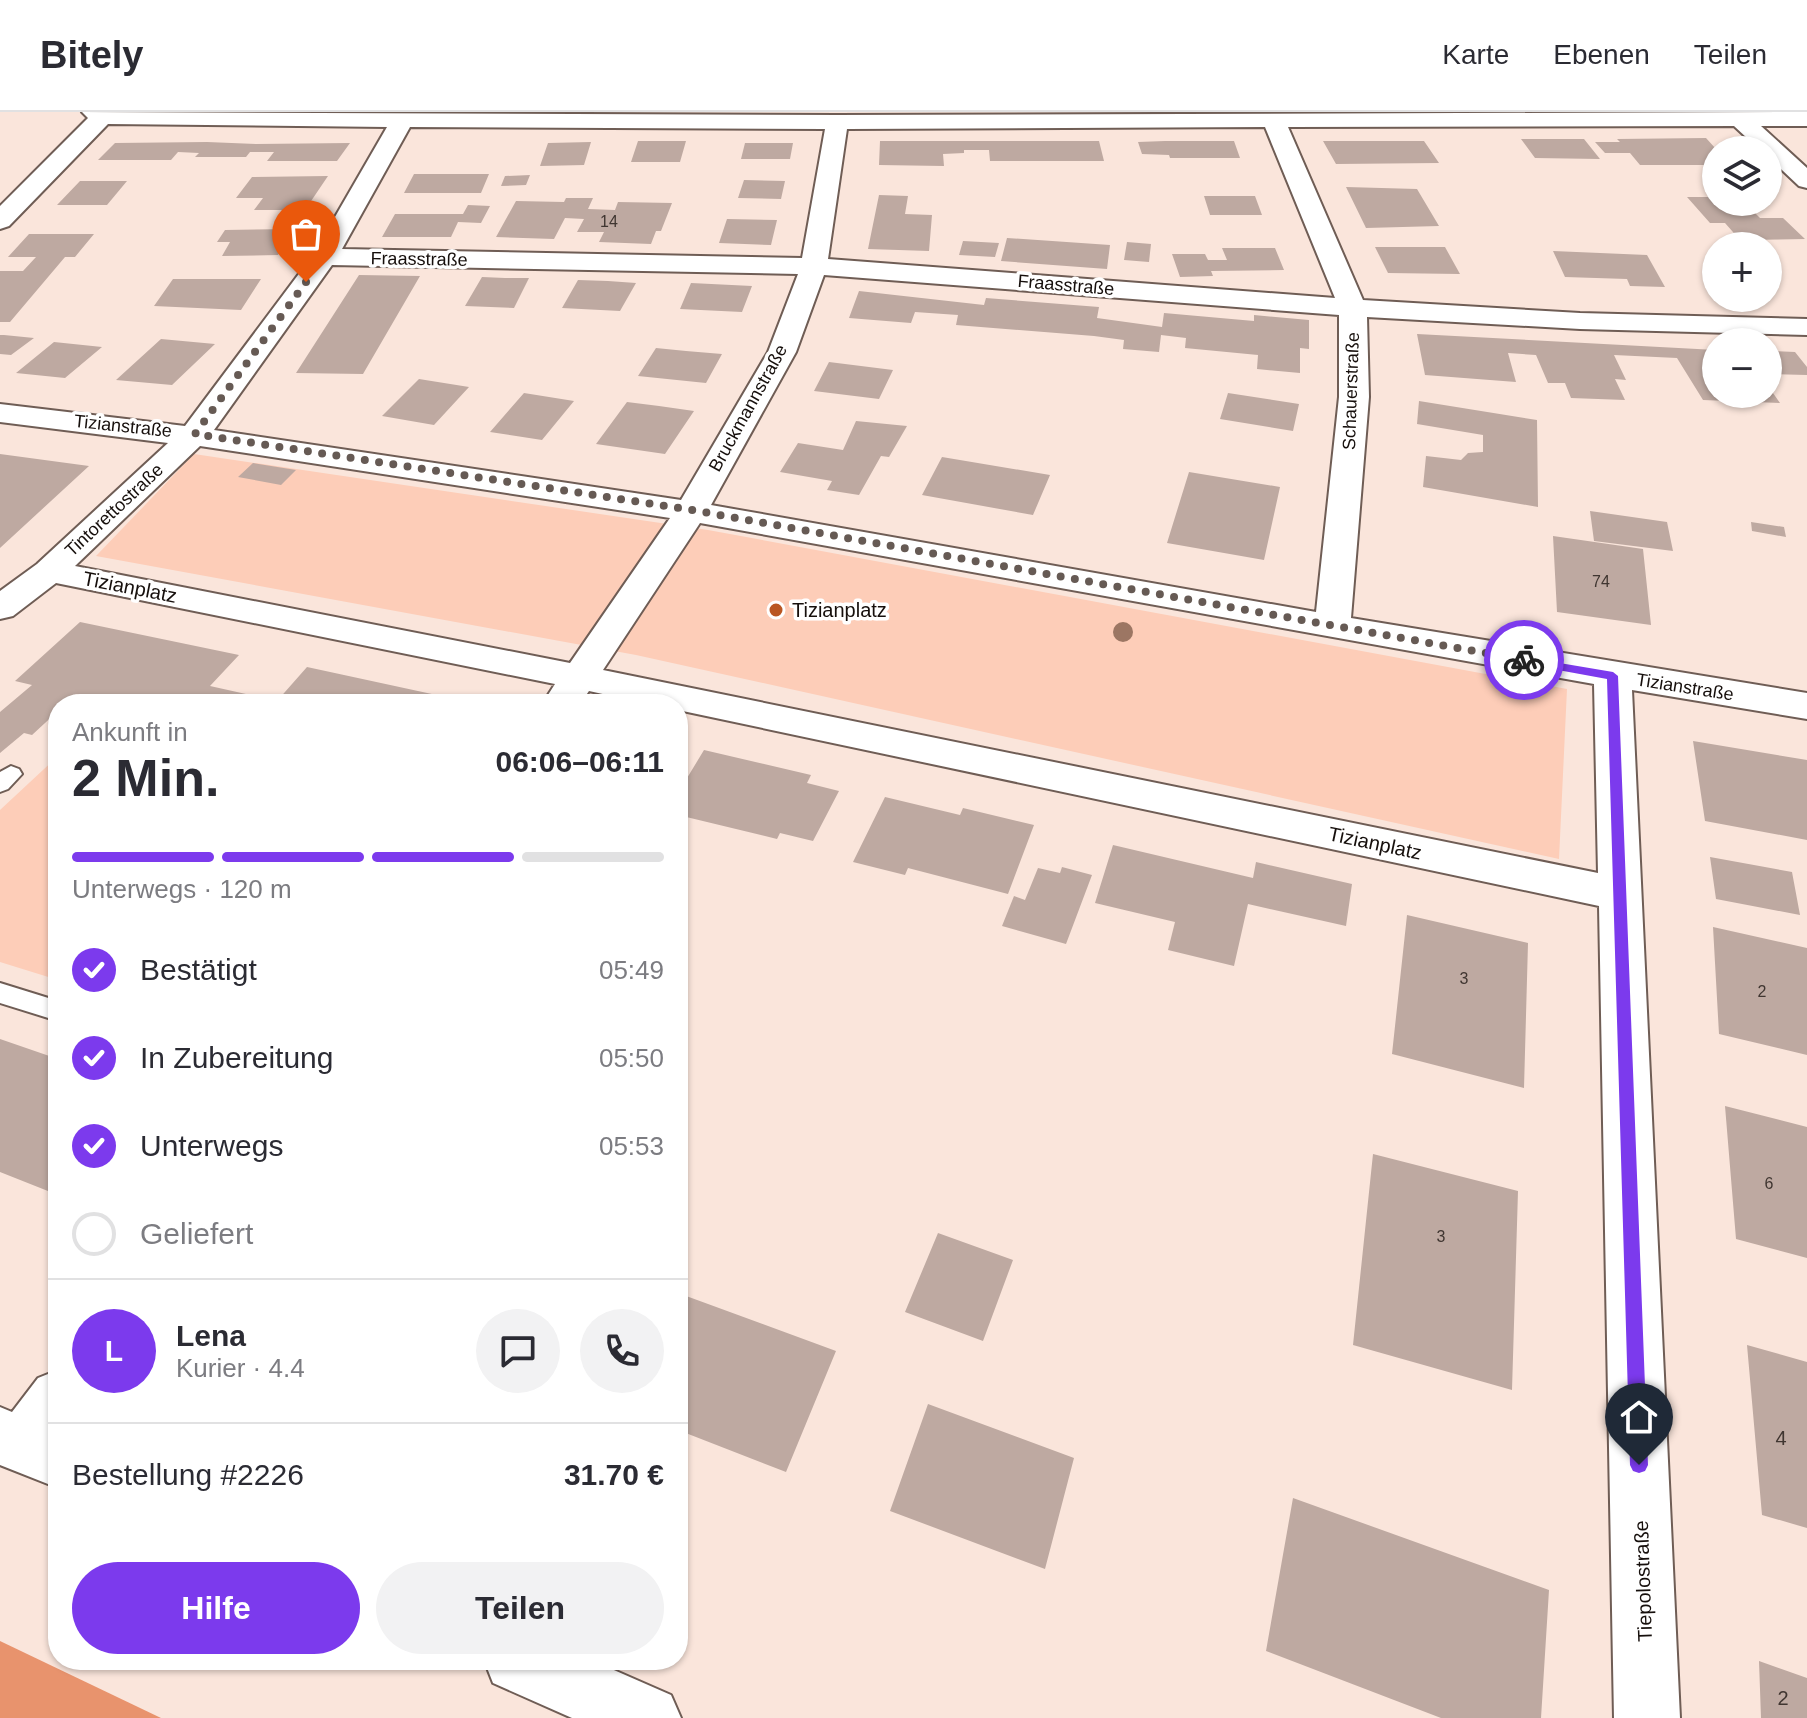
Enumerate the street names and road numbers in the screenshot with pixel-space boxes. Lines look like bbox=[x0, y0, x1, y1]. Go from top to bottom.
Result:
street label: Fraasstraße bbox=[370, 248, 468, 270]
street label: Fraasstraße bbox=[1017, 271, 1115, 299]
street label: Schauerstraße bbox=[1339, 332, 1363, 450]
street label: Bruckmannstraße bbox=[705, 341, 791, 475]
street label: Tizianstraße bbox=[73, 411, 173, 441]
street label: Tintorettostraße bbox=[61, 460, 167, 560]
street label: Tizianplatz bbox=[81, 567, 179, 607]
street label: Tizianstraße bbox=[1635, 669, 1735, 705]
street label: Tizianplatz bbox=[1326, 822, 1424, 864]
street label: Tiepolostraße bbox=[1630, 1520, 1656, 1642]

